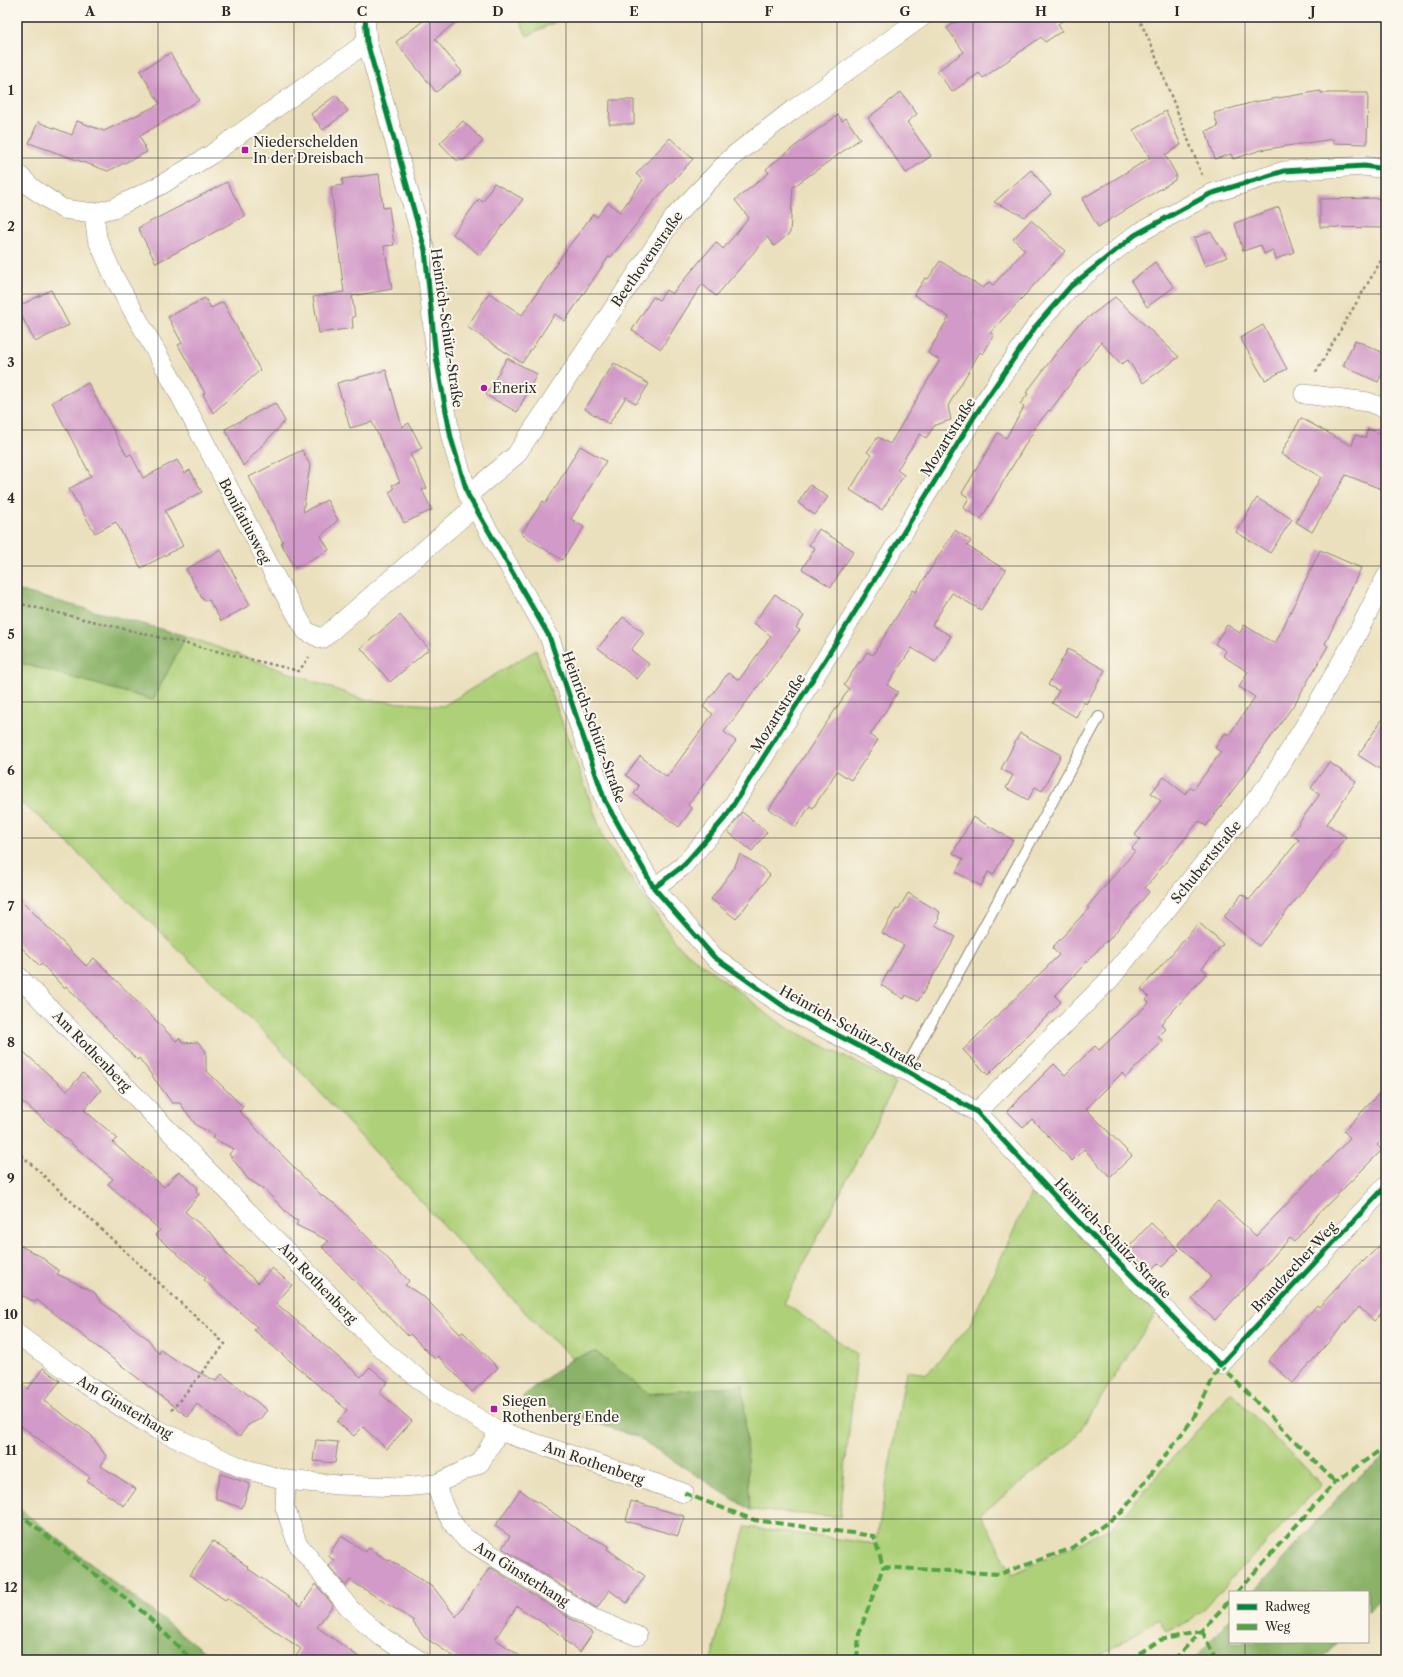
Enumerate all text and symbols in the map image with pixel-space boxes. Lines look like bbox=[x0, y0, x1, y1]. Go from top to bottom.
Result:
text: A bbox=[84, 3, 96, 19]
text: B bbox=[221, 3, 231, 19]
text: C bbox=[357, 3, 367, 19]
text: D bbox=[492, 3, 504, 19]
text: E bbox=[629, 3, 639, 19]
text: F bbox=[765, 3, 774, 19]
text: G bbox=[899, 3, 911, 19]
text: H bbox=[1035, 3, 1047, 19]
text: I bbox=[1174, 3, 1180, 19]
text: J bbox=[1308, 3, 1316, 19]
text: 1 bbox=[8, 82, 14, 98]
place label: Niederschelden In der Dreisbach bbox=[253, 133, 364, 167]
marker: Niederschelden In der Dreisbach bbox=[240, 145, 250, 155]
street label: Beethovenstraße bbox=[607, 207, 687, 310]
text: 2 bbox=[7, 218, 15, 234]
street label: Heinrich-Schütz-Straße bbox=[427, 247, 467, 409]
text: 3 bbox=[7, 354, 15, 370]
place label: Enerix bbox=[492, 379, 537, 397]
marker: Enerix bbox=[479, 383, 489, 393]
street label: Mozartstraße bbox=[917, 394, 979, 480]
street label: Bonifatiusweg bbox=[215, 475, 275, 567]
text: 4 bbox=[7, 490, 15, 506]
text: 5 bbox=[7, 626, 15, 642]
street label: Heinrich-Schütz-Straße bbox=[558, 648, 630, 806]
street label: Mozartstraße bbox=[747, 670, 809, 756]
text: 6 bbox=[7, 762, 15, 778]
street label: Schubertstraße bbox=[1167, 817, 1245, 907]
text: 7 bbox=[8, 898, 15, 914]
street label: Heinrich-Schütz-Straße bbox=[776, 981, 926, 1075]
street label: Am Rothenberg bbox=[48, 1006, 136, 1096]
text: 8 bbox=[7, 1034, 15, 1050]
text: 9 bbox=[7, 1170, 15, 1186]
street label: Heinrich-Schütz-Straße bbox=[1051, 1174, 1175, 1302]
street label: Brandzecher Weg bbox=[1247, 1217, 1341, 1316]
street label: Am Rothenberg bbox=[274, 1238, 362, 1328]
text: 10 bbox=[4, 1306, 18, 1322]
street label: Am Ginsterhang bbox=[73, 1371, 177, 1443]
place label: Siegen Rothenberg Ende bbox=[502, 1392, 619, 1426]
marker: Siegen Rothenberg Ende bbox=[489, 1404, 499, 1414]
street label: Am Rothenberg bbox=[540, 1437, 647, 1489]
text: 11 bbox=[5, 1442, 17, 1458]
street label: Am Ginsterhang bbox=[470, 1537, 573, 1611]
text: 12 bbox=[4, 1579, 18, 1595]
legend bbox=[1229, 1591, 1369, 1643]
text: Radweg bbox=[1265, 1599, 1311, 1614]
text: Weg bbox=[1264, 1619, 1291, 1634]

